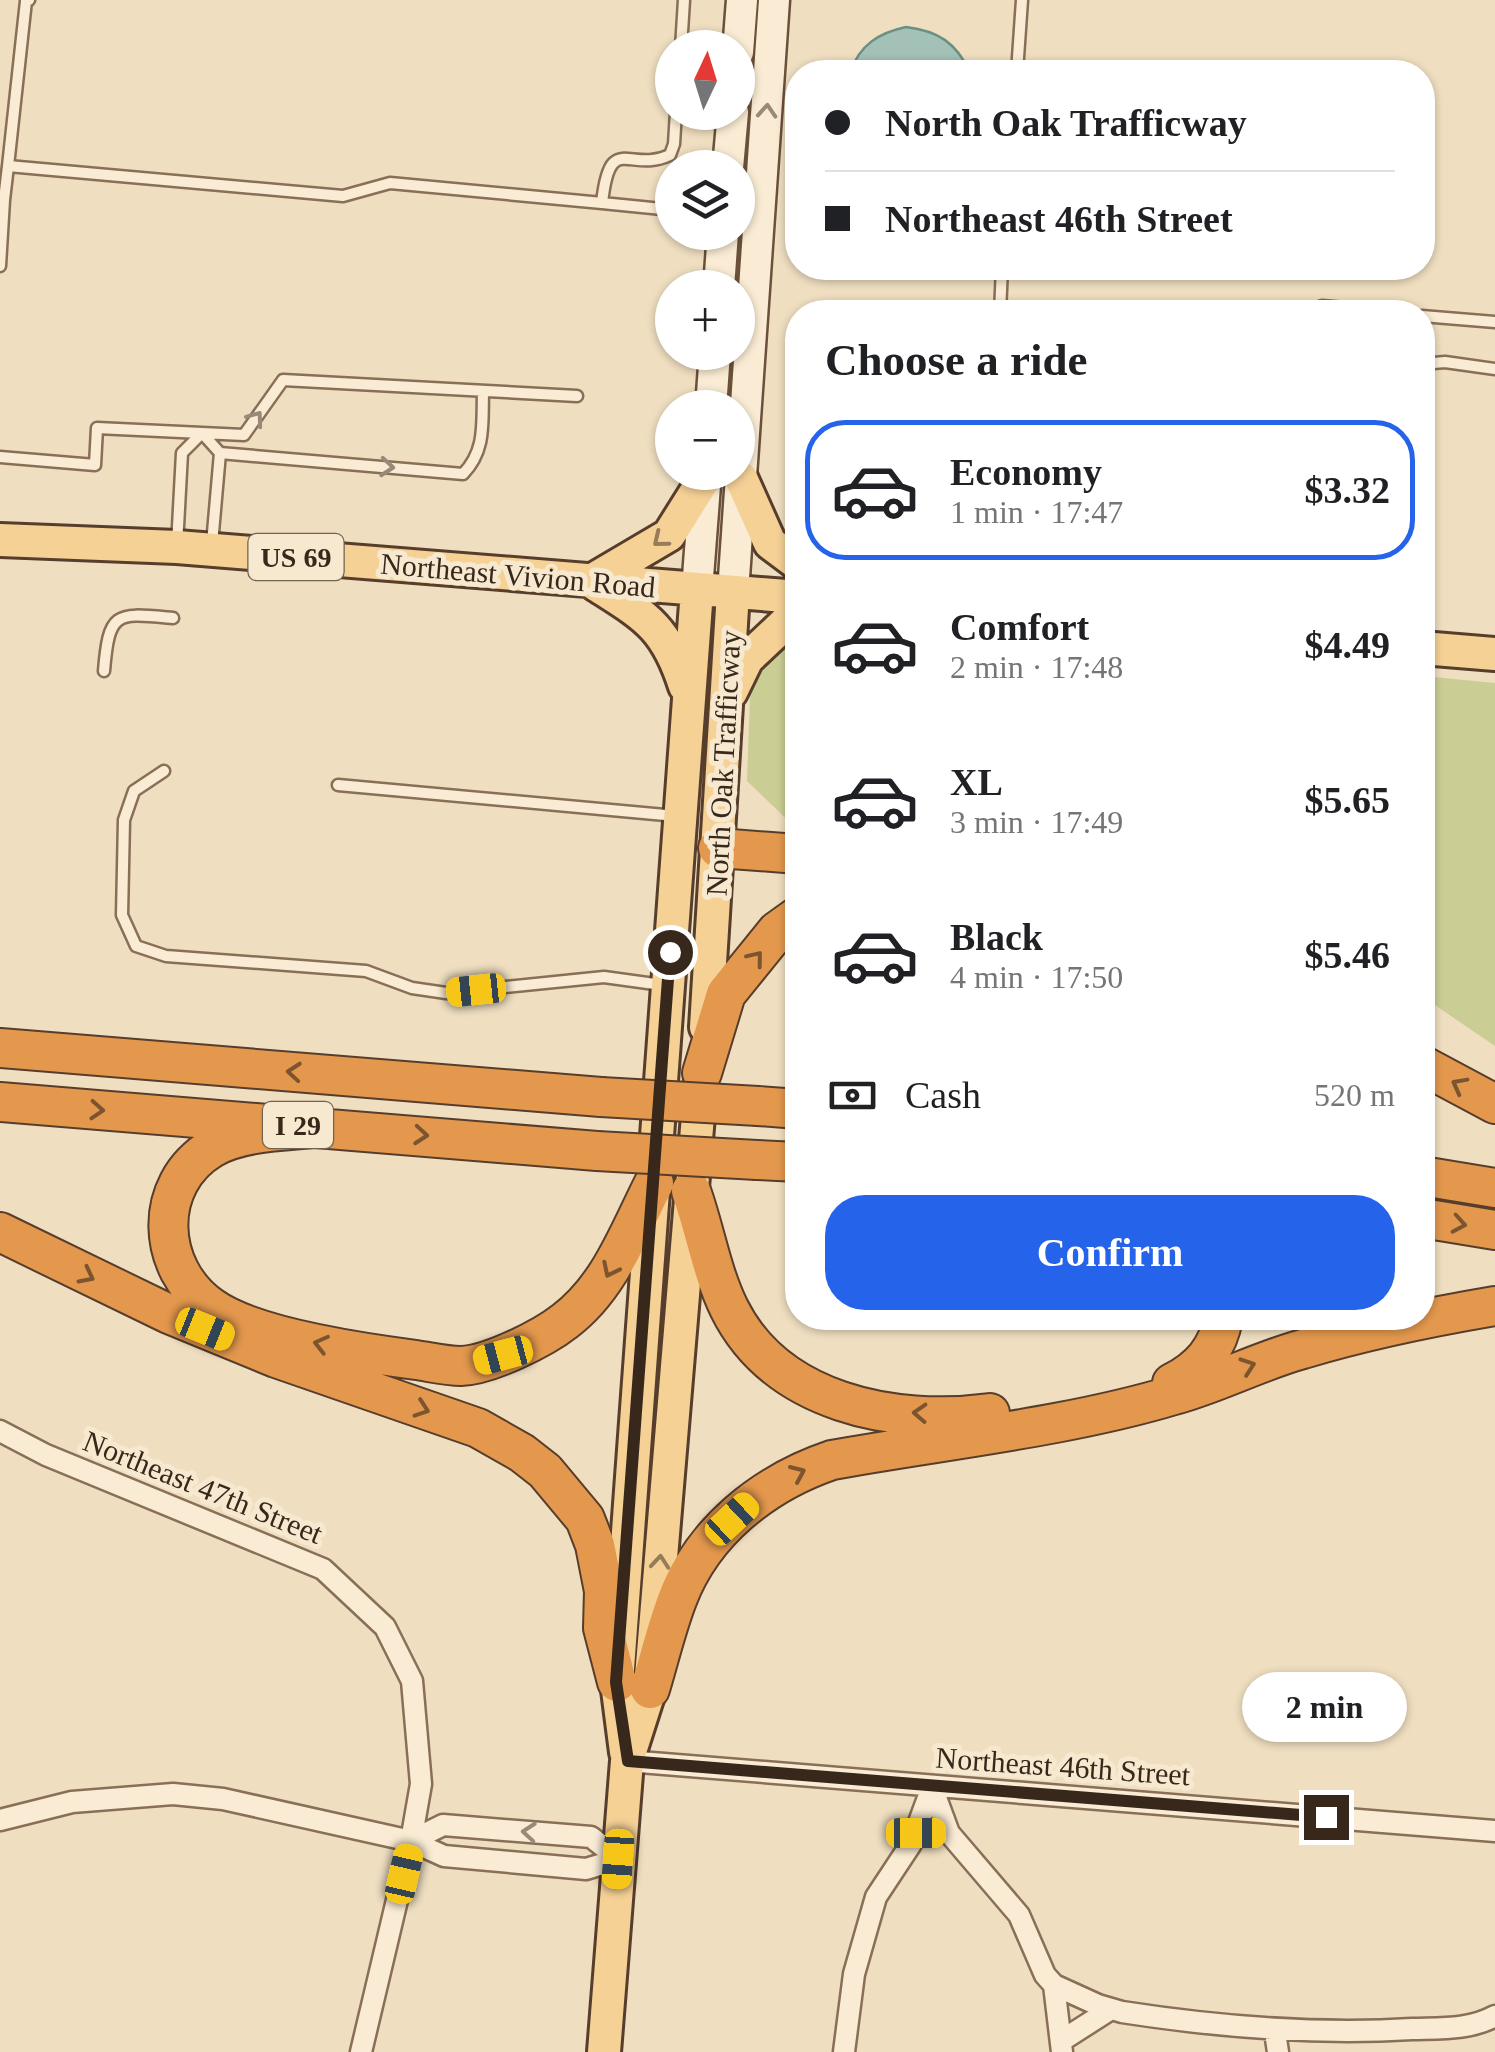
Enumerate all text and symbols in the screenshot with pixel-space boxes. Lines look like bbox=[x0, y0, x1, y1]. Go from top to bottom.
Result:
north arrow bbox=[655, 30, 755, 130]
map controls bbox=[655, 30, 755, 490]
one-way arrow bbox=[756, 102, 777, 118]
text: North Oak Trafficway bbox=[885, 102, 1247, 144]
button: layers bbox=[655, 150, 755, 250]
text: Northeast 46th Street bbox=[885, 198, 1233, 240]
button: + bbox=[655, 270, 755, 370]
text: Choose a ride bbox=[825, 335, 1088, 385]
button: − bbox=[655, 390, 755, 490]
one-way arrow bbox=[244, 411, 262, 429]
icon: car bbox=[830, 445, 920, 535]
text: Economy bbox=[950, 451, 1102, 493]
one-way arrow bbox=[379, 456, 395, 478]
text: $3.32 bbox=[1305, 469, 1390, 511]
text: 1 min · 17:47 bbox=[950, 494, 1123, 530]
one-way arrow bbox=[653, 528, 671, 546]
road number: US 69 bbox=[248, 534, 344, 580]
street label: Northeast Vivion Road bbox=[379, 547, 657, 603]
icon: car bbox=[830, 600, 920, 690]
text: Comfort bbox=[950, 606, 1089, 648]
text: $4.49 bbox=[1305, 624, 1390, 666]
street label: North Oak Trafficway bbox=[700, 629, 746, 897]
text: 2 min · 17:48 bbox=[950, 649, 1123, 685]
icon: car bbox=[830, 755, 920, 845]
text: XL bbox=[950, 761, 1003, 803]
text: $5.65 bbox=[1305, 779, 1390, 821]
text: 3 min · 17:49 bbox=[950, 804, 1123, 840]
icon: car bbox=[830, 910, 920, 1000]
text: Black bbox=[950, 916, 1043, 958]
route start bbox=[648, 930, 693, 975]
text: $5.46 bbox=[1305, 934, 1390, 976]
one-way arrow bbox=[744, 951, 761, 969]
text: 4 min · 17:50 bbox=[950, 959, 1123, 995]
car bbox=[445, 972, 507, 1008]
one-way arrow bbox=[286, 1061, 302, 1083]
icon: cash bbox=[825, 1068, 880, 1123]
text: Cash bbox=[905, 1074, 981, 1116]
text: 520 m bbox=[1314, 1077, 1395, 1113]
one-way arrow bbox=[1451, 1078, 1469, 1097]
one-way arrow bbox=[90, 1098, 106, 1120]
road number: I 29 bbox=[263, 1102, 333, 1148]
one-way arrow bbox=[414, 1124, 430, 1146]
button: Confirm bbox=[825, 1195, 1395, 1310]
one-way arrow bbox=[1451, 1213, 1467, 1234]
one-way arrow bbox=[602, 1260, 622, 1278]
one-way arrow bbox=[77, 1264, 95, 1284]
car bbox=[172, 1304, 238, 1354]
car bbox=[470, 1333, 536, 1377]
one-way arrow bbox=[313, 1335, 330, 1356]
one-way arrow bbox=[1239, 1358, 1256, 1378]
one-way arrow bbox=[412, 1397, 429, 1417]
one-way arrow bbox=[911, 1403, 927, 1424]
street label: Northeast 47th Street bbox=[79, 1424, 328, 1550]
one-way arrow bbox=[788, 1465, 806, 1485]
car bbox=[700, 1488, 764, 1550]
one-way arrow bbox=[649, 1554, 671, 1570]
callout: 2 min bbox=[1244, 1672, 1408, 1742]
text: 2 min bbox=[1286, 1689, 1363, 1725]
street label: Northeast 46th Street bbox=[935, 1741, 1192, 1791]
route end bbox=[1304, 1795, 1349, 1840]
car bbox=[886, 1818, 946, 1848]
one-way arrow bbox=[520, 1822, 536, 1844]
car bbox=[601, 1828, 635, 1890]
car bbox=[383, 1841, 425, 1907]

